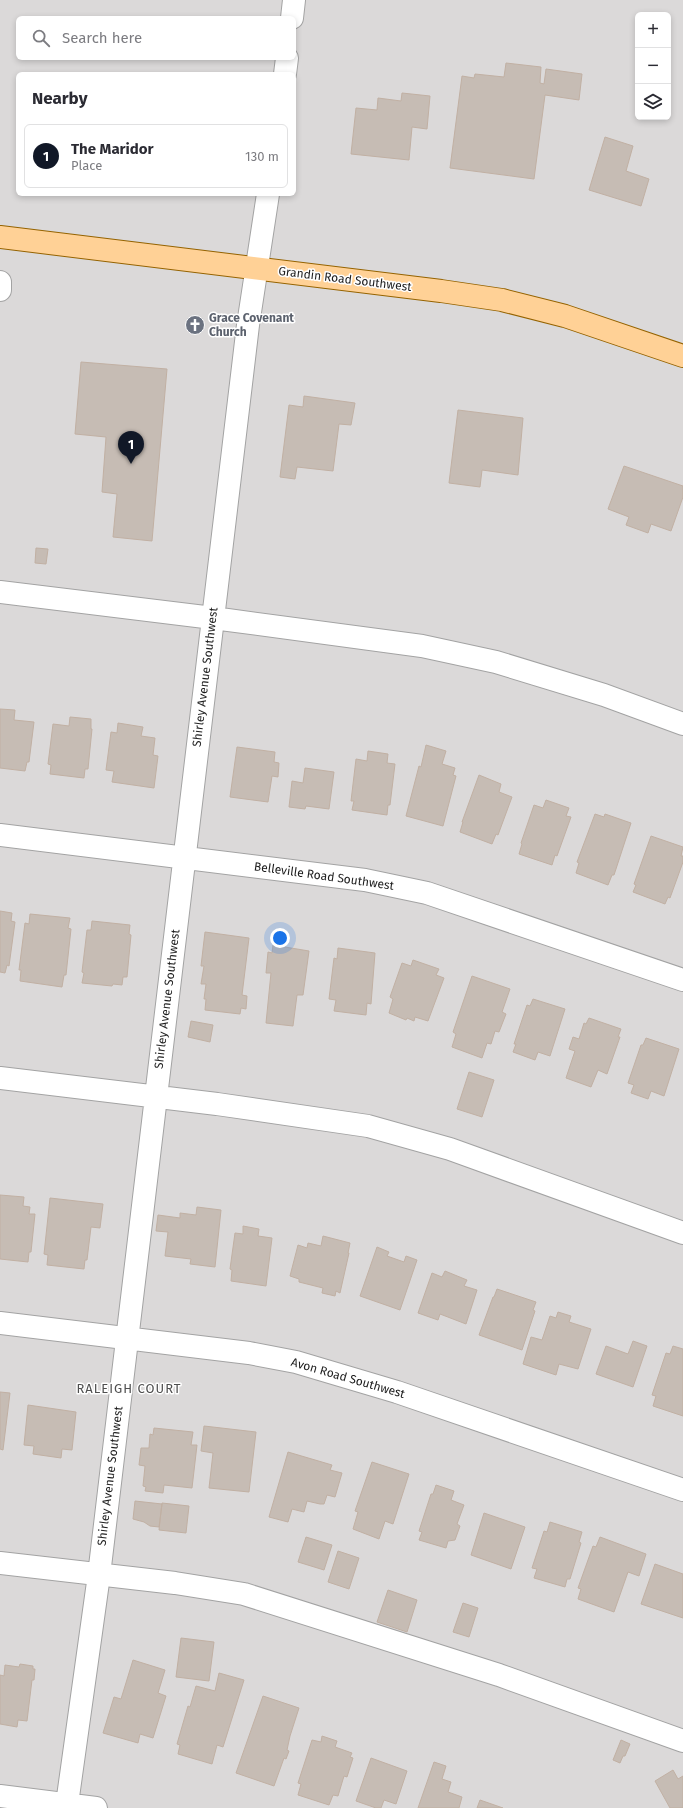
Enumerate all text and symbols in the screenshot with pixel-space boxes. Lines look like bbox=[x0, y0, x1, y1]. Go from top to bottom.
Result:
map controls bbox=[635, 12, 671, 120]
button: + bbox=[635, 12, 671, 48]
search box bbox=[16, 16, 296, 60]
icon: search bbox=[30, 27, 52, 49]
text: Search here bbox=[62, 29, 142, 47]
button: − bbox=[635, 48, 671, 84]
button: layers bbox=[635, 84, 671, 120]
text: Nearby bbox=[32, 88, 87, 109]
text: The Maridor bbox=[71, 140, 154, 158]
text: 1 bbox=[43, 149, 49, 164]
text: 130 m bbox=[245, 149, 279, 164]
text: Place bbox=[71, 158, 102, 173]
street label: Grandin Road Southwest bbox=[278, 264, 413, 294]
place label: Grace Covenant Church bbox=[209, 311, 294, 339]
church icon: Grace Covenant Church bbox=[184, 314, 206, 336]
pin: 1 bbox=[118, 431, 144, 464]
street label: Shirley Avenue Southwest bbox=[189, 606, 221, 748]
street label: Belleville Road Southwest bbox=[253, 859, 396, 893]
street label: Shirley Avenue Southwest bbox=[151, 928, 183, 1070]
your location bbox=[270, 928, 290, 948]
street label: Avon Road Southwest bbox=[289, 1355, 407, 1401]
district label: RALEIGH COURT bbox=[76, 1381, 182, 1396]
street label: Shirley Avenue Southwest bbox=[94, 1405, 126, 1547]

